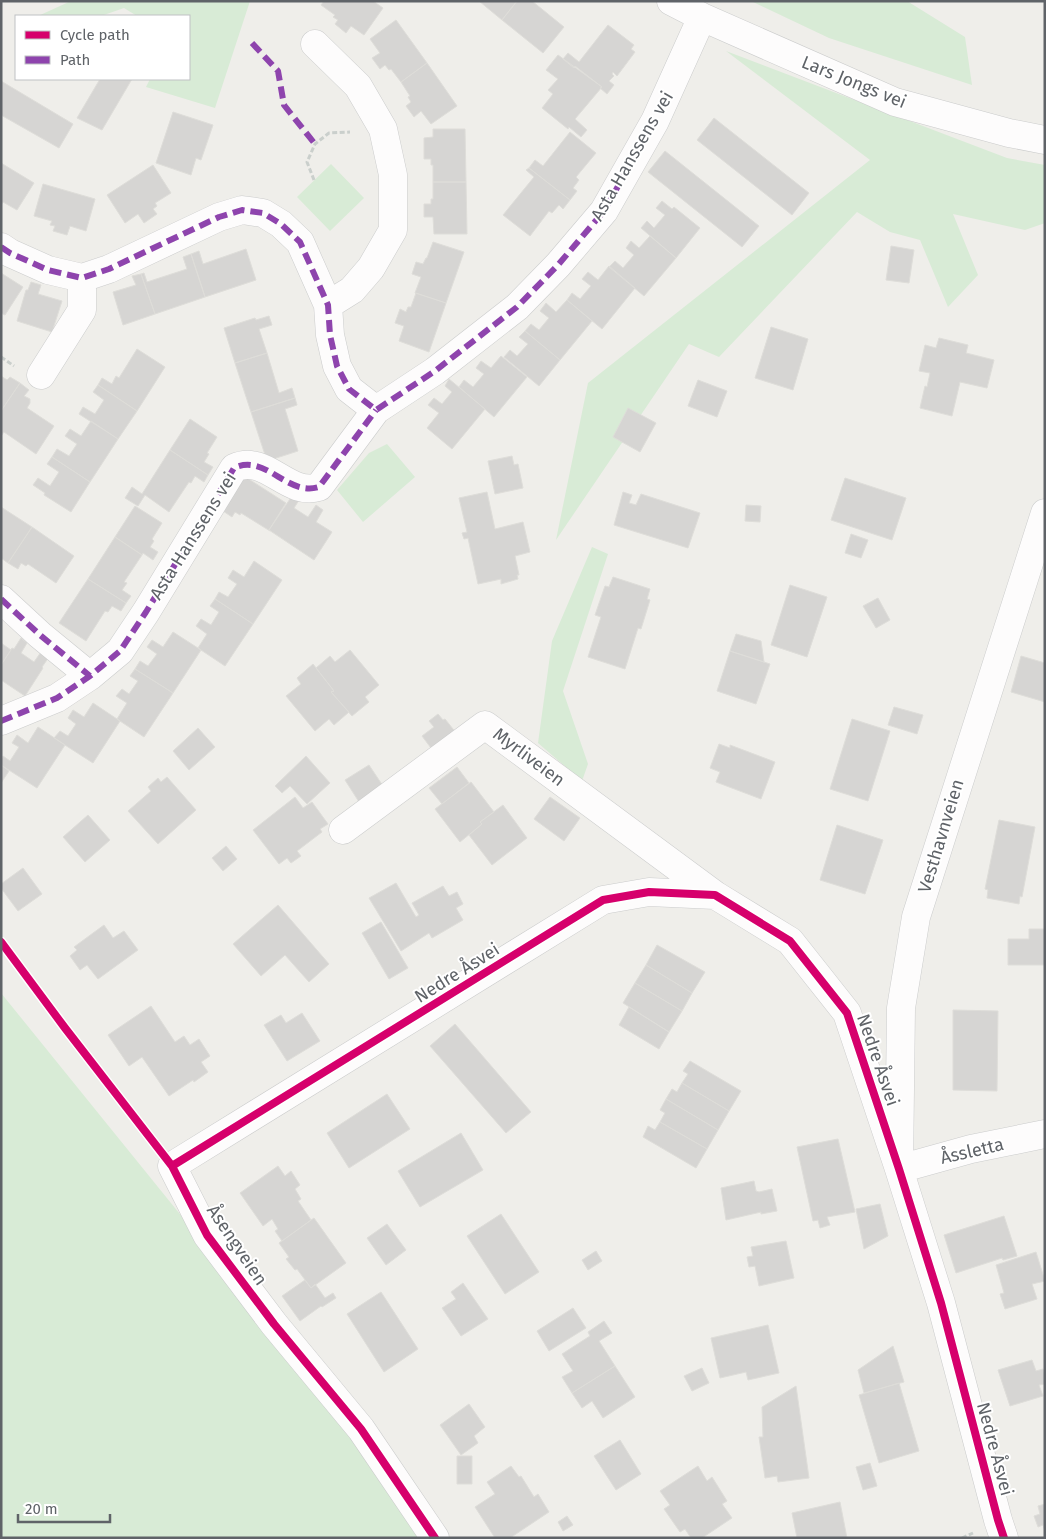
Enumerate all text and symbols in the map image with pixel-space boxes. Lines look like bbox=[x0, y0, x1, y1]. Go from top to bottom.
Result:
legend bbox=[15, 15, 190, 80]
text: Cycle path bbox=[60, 26, 130, 44]
text: Path bbox=[60, 51, 90, 69]
street label: Lars Jongs vei bbox=[798, 51, 910, 113]
street label: Asta Hanssens vei bbox=[586, 87, 678, 225]
street label: Asta Hanssens vei bbox=[145, 468, 241, 604]
street label: Myrliveien bbox=[489, 723, 569, 791]
street label: Vesthavnveien bbox=[913, 777, 969, 895]
street label: Nedre Åsvei bbox=[410, 937, 504, 1008]
street label: Nedre Åsvei bbox=[852, 1011, 905, 1109]
street label: Åssletta bbox=[938, 1132, 1006, 1169]
street label: Åsengveien bbox=[202, 1200, 273, 1289]
street label: Nedre Åsvei bbox=[972, 1400, 1019, 1498]
scale bar bbox=[18, 1492, 110, 1524]
text: 20 m bbox=[25, 1500, 58, 1518]

